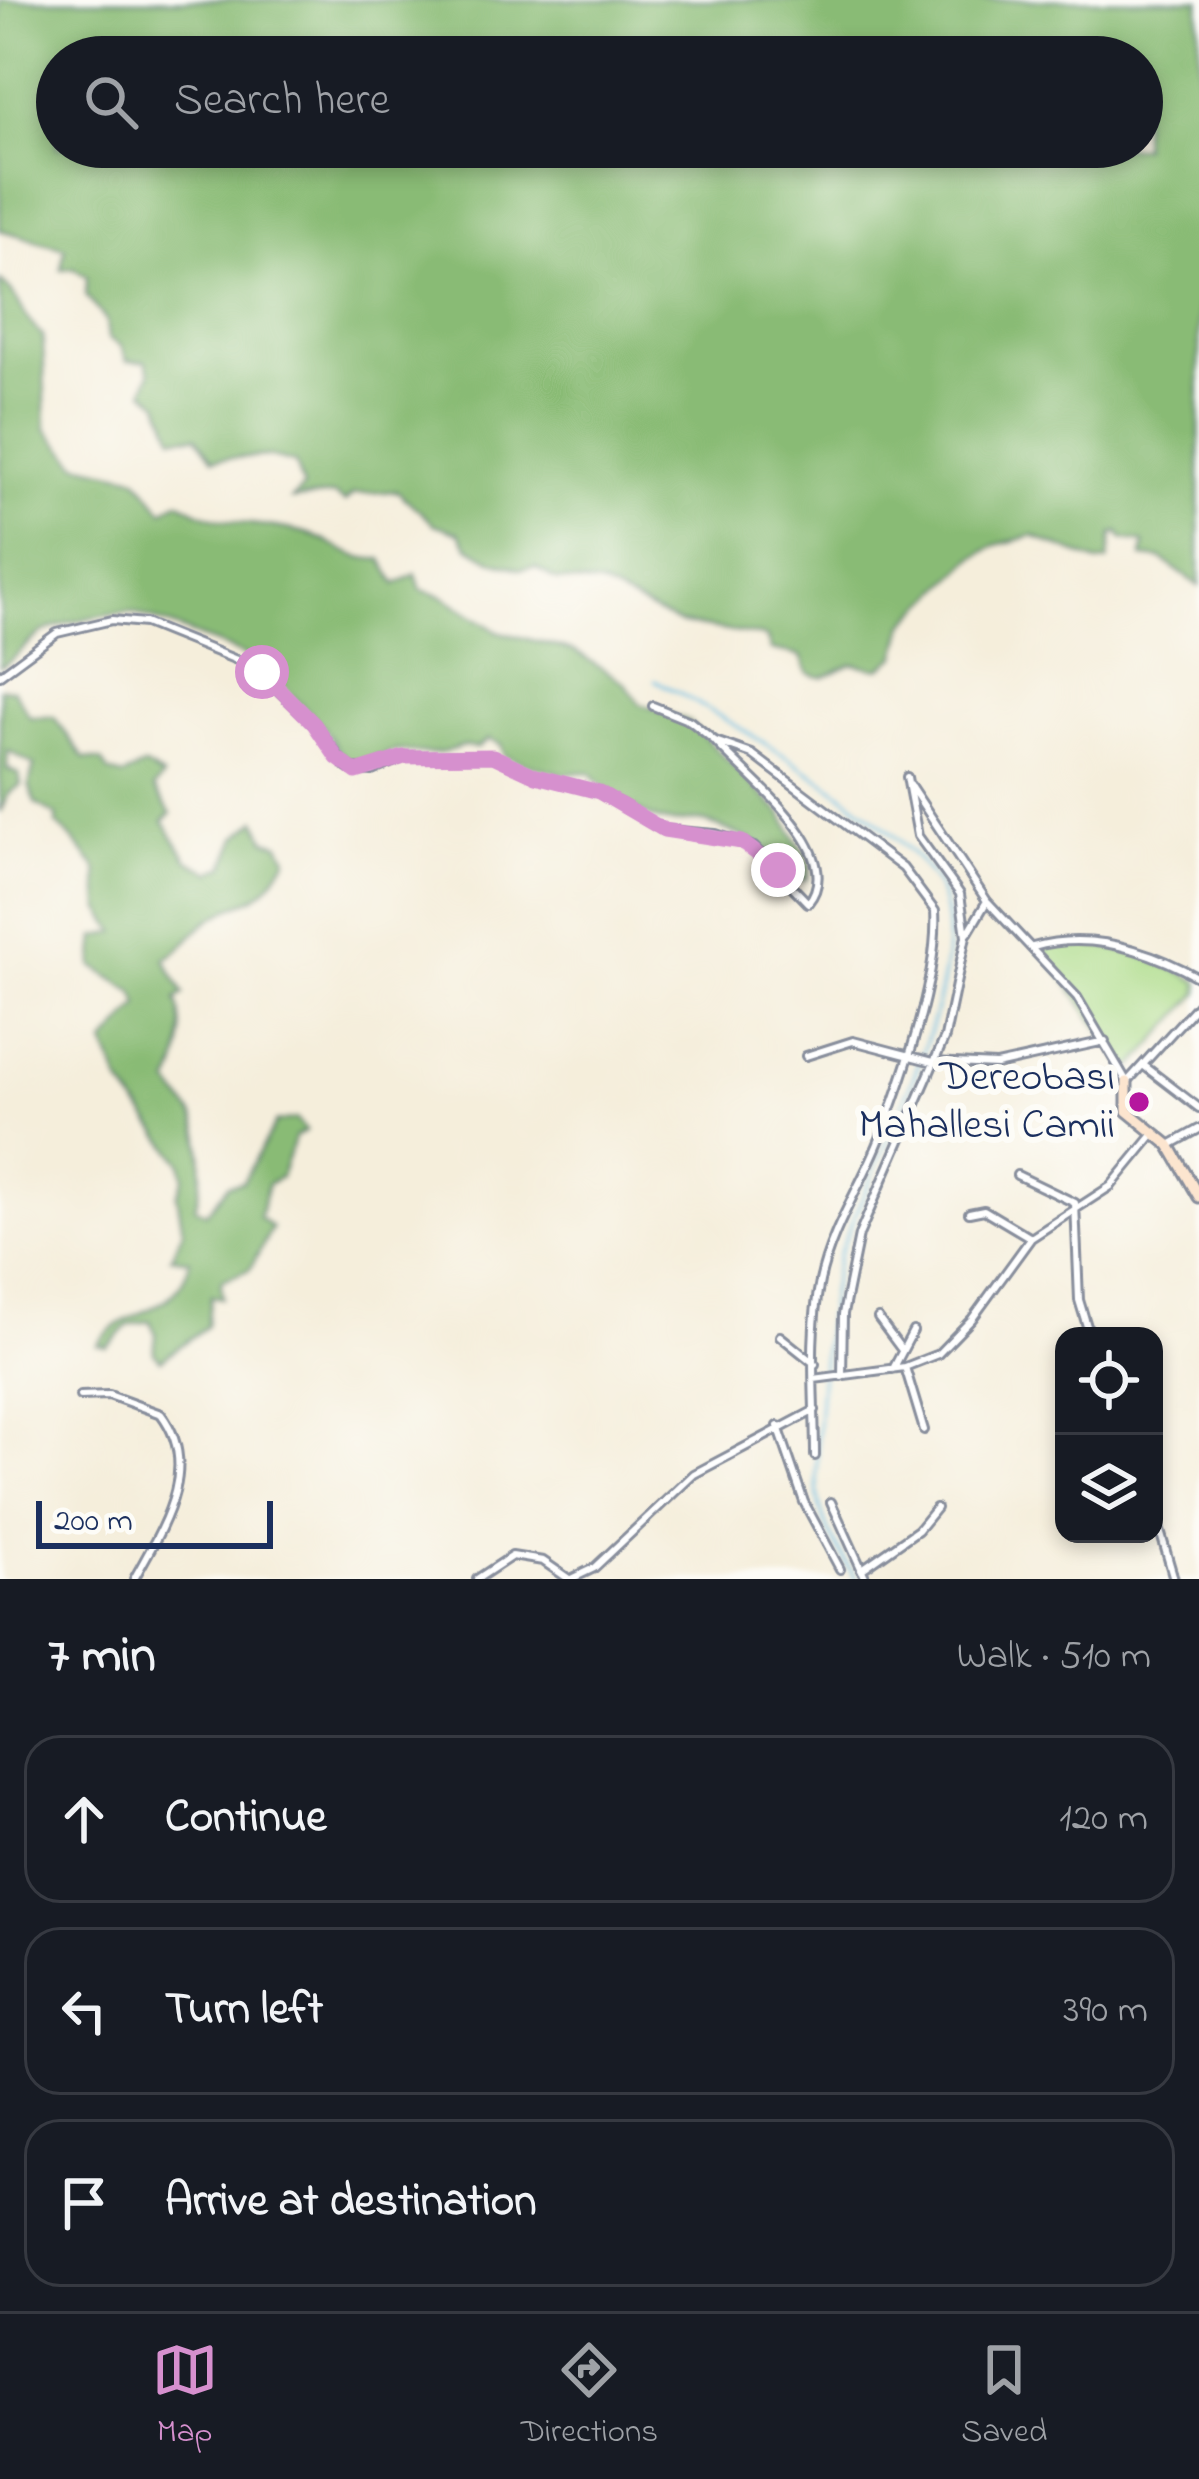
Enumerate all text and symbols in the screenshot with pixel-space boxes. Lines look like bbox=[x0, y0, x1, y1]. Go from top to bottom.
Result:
search box bbox=[36, 36, 1163, 168]
icon: search bbox=[78, 69, 144, 135]
text: Search here bbox=[174, 69, 390, 135]
route start bbox=[235, 645, 289, 699]
route end bbox=[751, 843, 805, 897]
place label: Dereobası Mahallesi Camii bbox=[858, 1048, 1115, 1157]
marker: Dereobası Mahallesi Camii bbox=[1126, 1089, 1152, 1115]
map controls bbox=[1055, 1327, 1163, 1543]
button: locate bbox=[1055, 1327, 1163, 1435]
button: layers bbox=[1055, 1435, 1163, 1543]
scale bar bbox=[36, 1495, 273, 1548]
text: 200 m bbox=[54, 1498, 133, 1546]
text: 7 min bbox=[48, 1620, 156, 1695]
text: Walk · 510 m bbox=[957, 1629, 1151, 1686]
icon: ahead bbox=[51, 1786, 117, 1852]
text: Continue bbox=[165, 1786, 326, 1852]
text: 120 m bbox=[1059, 1791, 1148, 1848]
icon: left bbox=[51, 1978, 117, 2044]
text: Turn left bbox=[165, 1978, 323, 2044]
text: 390 m bbox=[1063, 1983, 1148, 2040]
icon: arrive bbox=[51, 2170, 117, 2236]
text: Arrive at destination bbox=[165, 2170, 536, 2236]
tab: Map bbox=[152, 2337, 218, 2457]
tab: Directions bbox=[521, 2337, 658, 2457]
tab: Saved bbox=[961, 2337, 1047, 2457]

